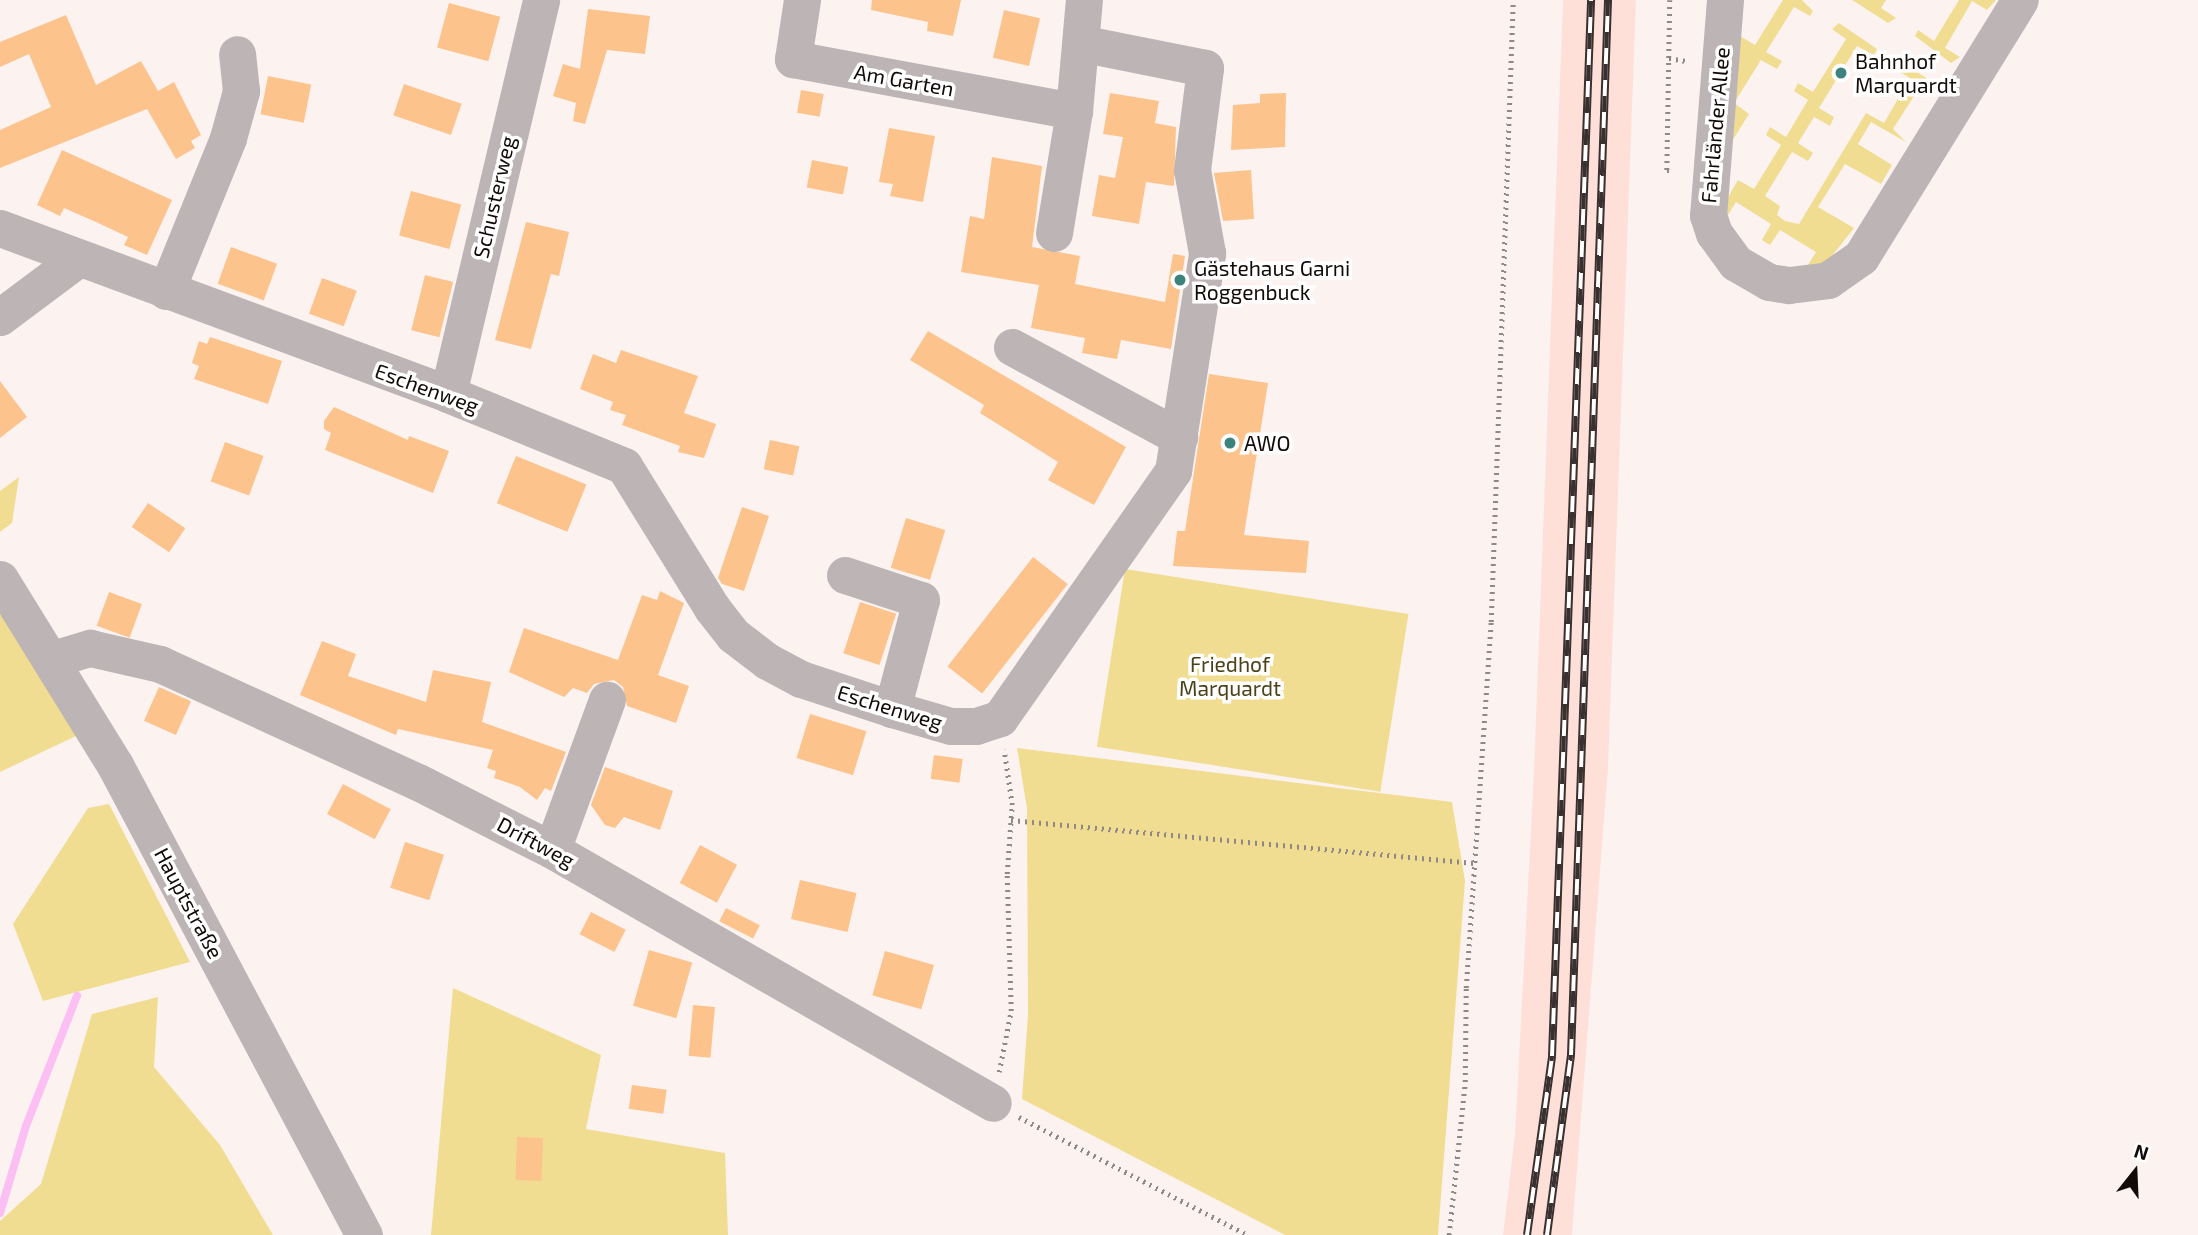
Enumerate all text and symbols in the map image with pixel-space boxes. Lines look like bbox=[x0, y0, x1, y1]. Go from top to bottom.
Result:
street label: Fahrländer Allee bbox=[1696, 45, 1734, 205]
place label: Bahnhof Marquardt bbox=[1855, 48, 1957, 98]
street label: Am Garten bbox=[852, 59, 956, 101]
marker: Bahnhof Marquardt bbox=[1833, 65, 1849, 81]
street label: Schusterweg bbox=[468, 133, 520, 261]
place label: Gästehaus Garni Roggenbuck bbox=[1194, 255, 1350, 305]
marker: Gästehaus Garni Roggenbuck bbox=[1172, 272, 1188, 288]
street label: Eschenweg bbox=[372, 358, 482, 418]
place label: AWO bbox=[1244, 430, 1291, 456]
marker: AWO bbox=[1222, 435, 1238, 451]
park label: Friedhof Marquardt bbox=[1179, 651, 1281, 701]
street label: Eschenweg bbox=[834, 679, 946, 735]
street label: Driftweg bbox=[493, 811, 579, 873]
street label: Hauptstraße bbox=[149, 843, 229, 963]
north arrow bbox=[2100, 1137, 2170, 1207]
text: N bbox=[2132, 1138, 2152, 1165]

